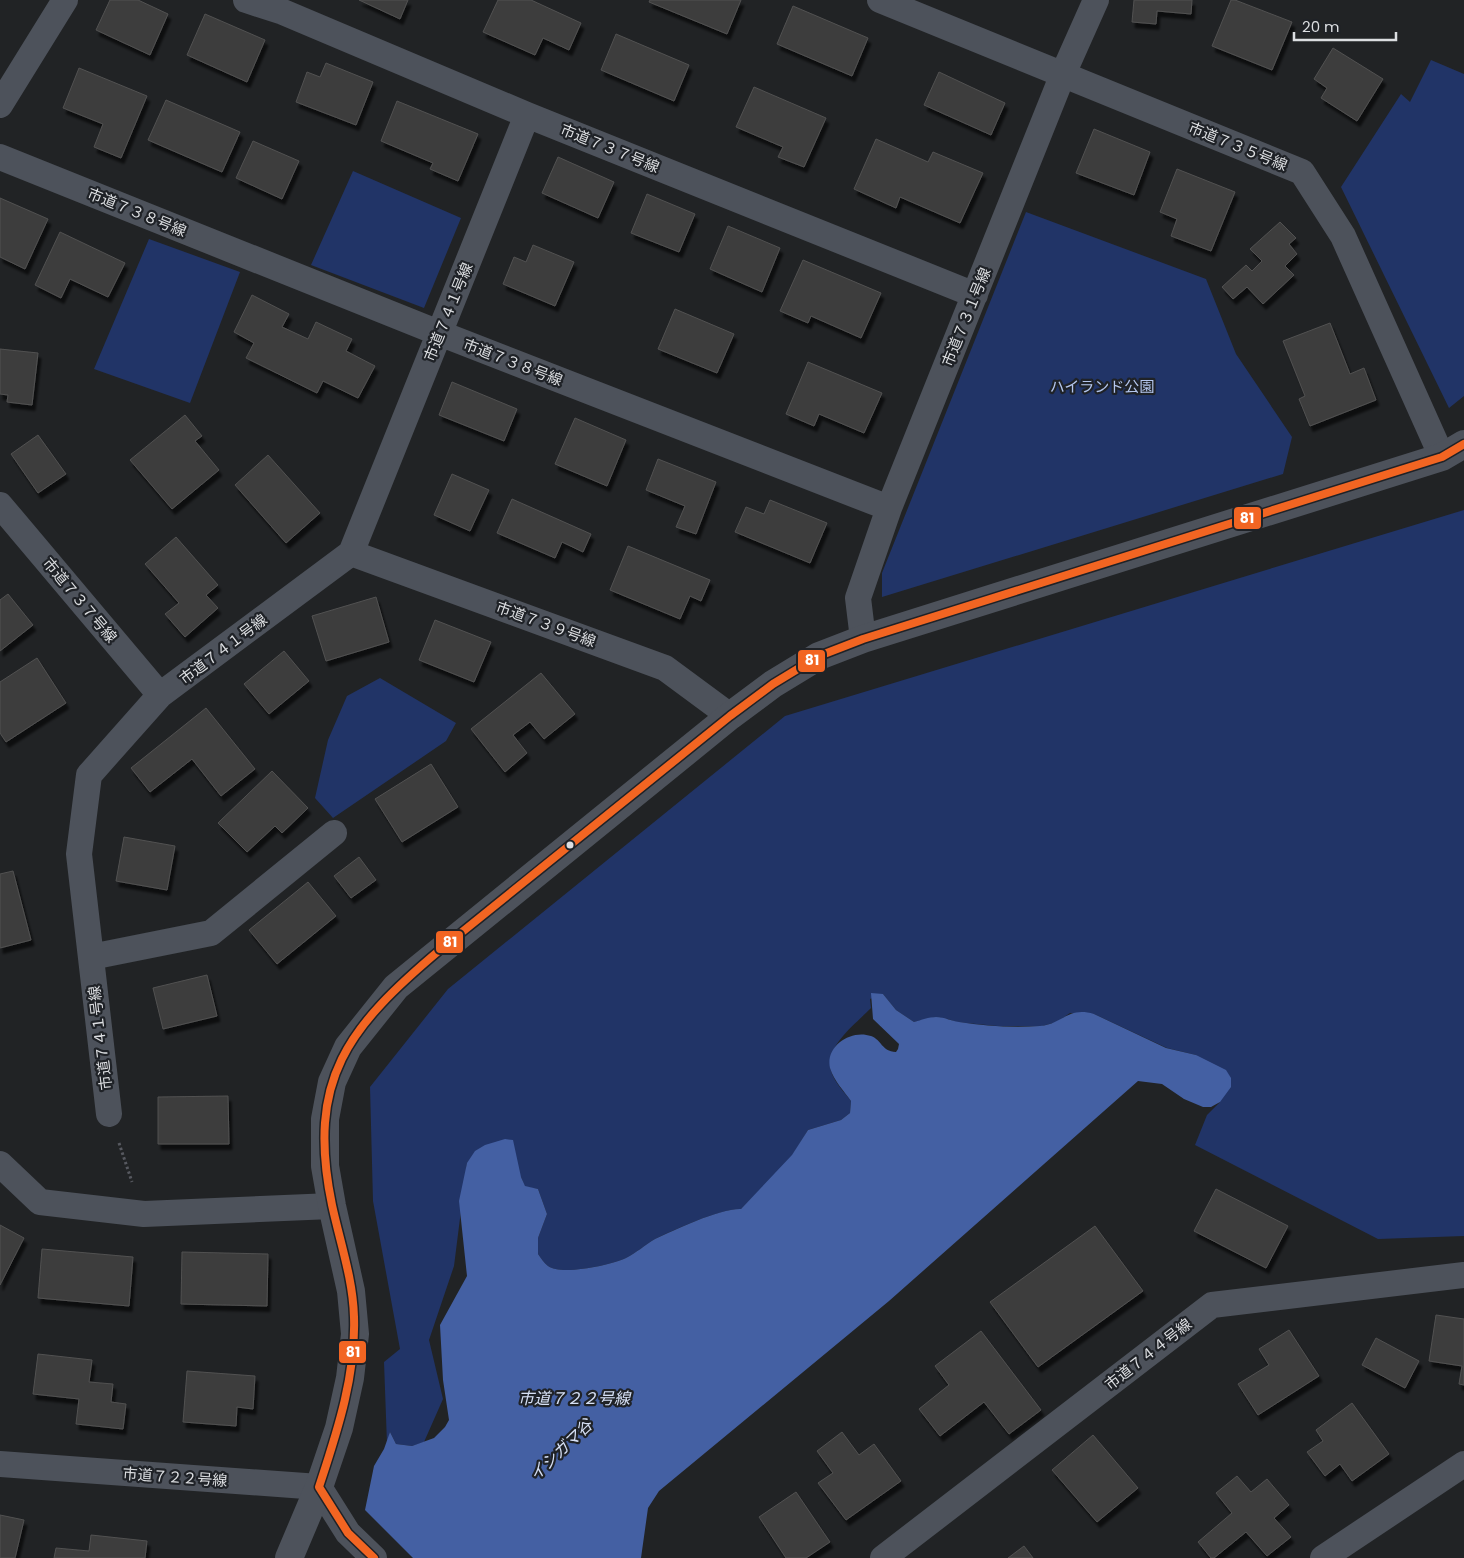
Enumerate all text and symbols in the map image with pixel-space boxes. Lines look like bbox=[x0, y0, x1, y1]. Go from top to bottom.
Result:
scale bar bbox=[1294, 10, 1396, 42]
text: 20 m bbox=[1302, 16, 1340, 37]
street label: 市道７３５号線 bbox=[1185, 117, 1291, 175]
street label: 市道７３７号線 bbox=[557, 119, 663, 177]
street label: 市道７３８号線 bbox=[84, 183, 190, 241]
street label: 市道７４１号線 bbox=[419, 259, 477, 365]
street label: 市道７３１号線 bbox=[937, 264, 995, 370]
street label: 市道７３８号線 bbox=[460, 333, 566, 391]
park label: ハイランド公園 bbox=[1050, 376, 1154, 397]
line badge: 81 bbox=[1233, 506, 1262, 530]
text: 81 bbox=[1240, 508, 1254, 528]
street label: 市道７３７号線 bbox=[38, 553, 122, 647]
street label: 市道７３９号線 bbox=[493, 596, 599, 652]
street label: 市道７４１号線 bbox=[175, 609, 271, 689]
line badge: 81 bbox=[797, 649, 826, 673]
text: 81 bbox=[805, 650, 819, 670]
unlabelled marker bbox=[565, 840, 575, 850]
line badge: 81 bbox=[435, 930, 464, 954]
text: 81 bbox=[443, 932, 457, 952]
street label: 市道７４１号線 bbox=[83, 985, 117, 1091]
street label: 市道７４４号線 bbox=[1100, 1313, 1196, 1395]
line badge: 81 bbox=[338, 1340, 367, 1364]
text: 81 bbox=[346, 1342, 360, 1362]
water label: 市道７２２号線 bbox=[518, 1387, 632, 1410]
water label: イシガマ谷 bbox=[524, 1413, 599, 1486]
street label: 市道７２２号線 bbox=[122, 1463, 228, 1491]

